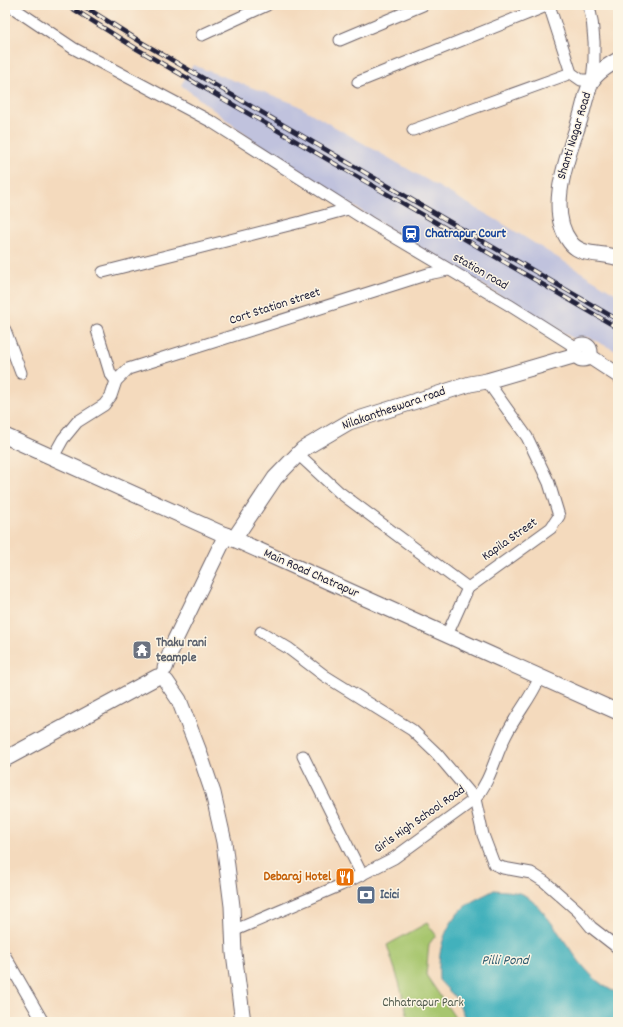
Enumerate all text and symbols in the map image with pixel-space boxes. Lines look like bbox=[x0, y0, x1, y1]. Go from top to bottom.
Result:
street label: Shanti Nagar Road bbox=[553, 90, 597, 182]
station icon: Chatrapur Court bbox=[400, 223, 422, 245]
place label: Chatrapur Court bbox=[425, 225, 506, 244]
street label: station road bbox=[449, 248, 511, 296]
street label: Cort Station street bbox=[227, 283, 323, 331]
street label: Nilakantheswara road bbox=[340, 382, 448, 436]
street label: Kapila Street bbox=[478, 514, 542, 566]
street label: Main Road Chatrapur bbox=[260, 544, 362, 604]
place label: Thaku rani teample bbox=[156, 634, 207, 668]
temple icon: Thaku rani teample bbox=[131, 639, 153, 661]
street label: Girls High School Road bbox=[370, 781, 470, 859]
restaurant icon: Debaraj Hotel bbox=[334, 866, 356, 888]
place label: Debaraj Hotel bbox=[263, 868, 332, 887]
bank icon: Icici bbox=[355, 884, 377, 906]
place label: Icici bbox=[380, 886, 400, 905]
water label: Pilli Pond bbox=[482, 951, 531, 971]
park label: Chhatrapur Park bbox=[382, 994, 464, 1013]

